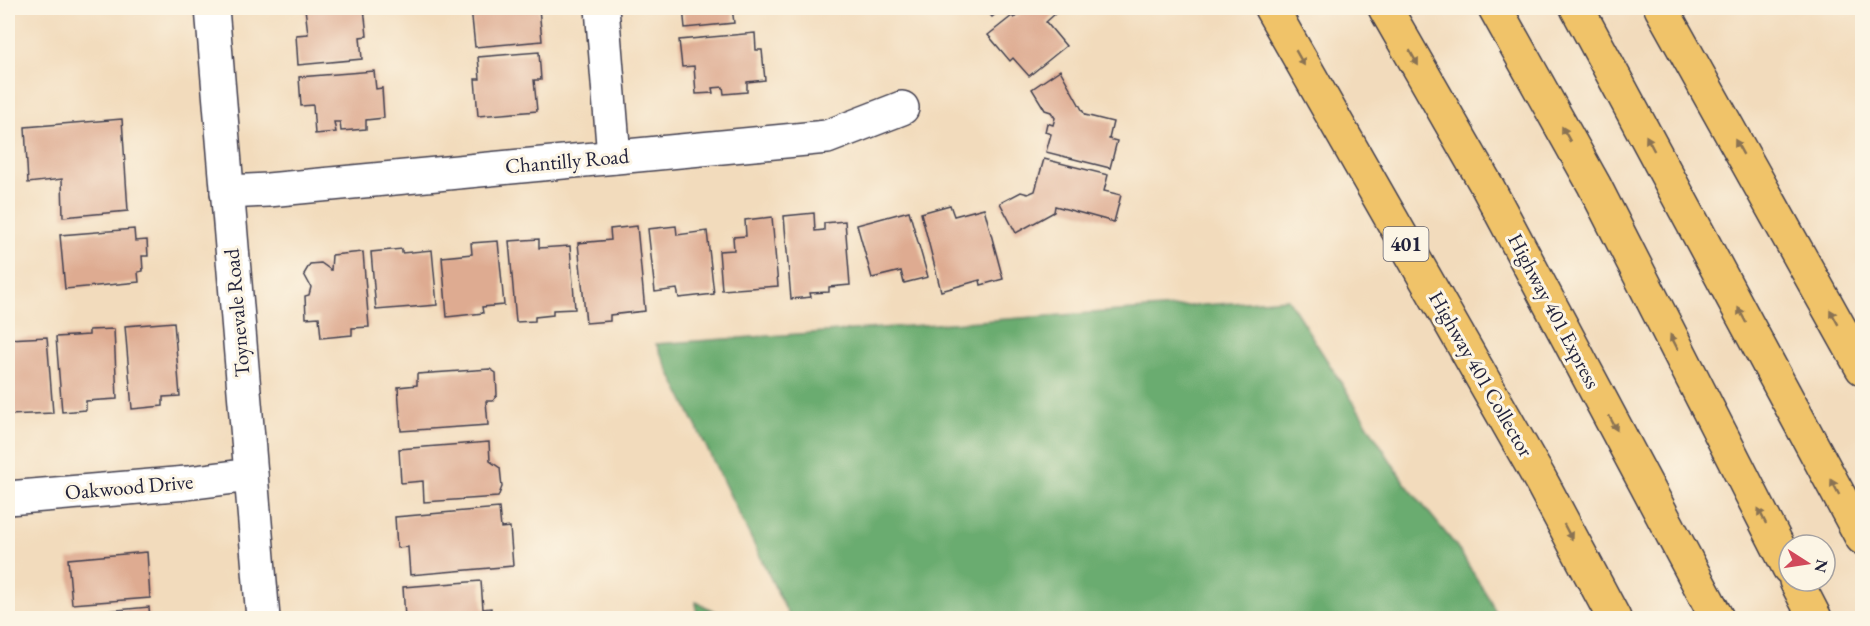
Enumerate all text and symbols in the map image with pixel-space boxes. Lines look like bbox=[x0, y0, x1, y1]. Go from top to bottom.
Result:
one-way arrow bbox=[1295, 50, 1306, 66]
one-way arrow bbox=[1408, 50, 1419, 66]
one-way arrow bbox=[1560, 126, 1571, 142]
one-way arrow bbox=[1645, 135, 1655, 152]
one-way arrow bbox=[1734, 138, 1744, 155]
street label: Chantilly Road bbox=[504, 142, 630, 179]
road number: 401 bbox=[1384, 227, 1428, 261]
street label: Highway 401 Express bbox=[1502, 228, 1607, 393]
street label: Toynevale Road bbox=[217, 247, 256, 378]
street label: Highway 401 Collector bbox=[1423, 286, 1540, 462]
one-way arrow bbox=[1737, 307, 1747, 324]
one-way arrow bbox=[1829, 308, 1839, 325]
one-way arrow bbox=[1669, 334, 1679, 351]
one-way arrow bbox=[1608, 415, 1618, 432]
street label: Oakwood Drive bbox=[64, 467, 194, 506]
one-way arrow bbox=[1830, 478, 1840, 495]
one-way arrow bbox=[1758, 507, 1768, 525]
one-way arrow bbox=[1564, 524, 1573, 541]
north arrow bbox=[1777, 533, 1837, 593]
text: N bbox=[1810, 557, 1833, 575]

